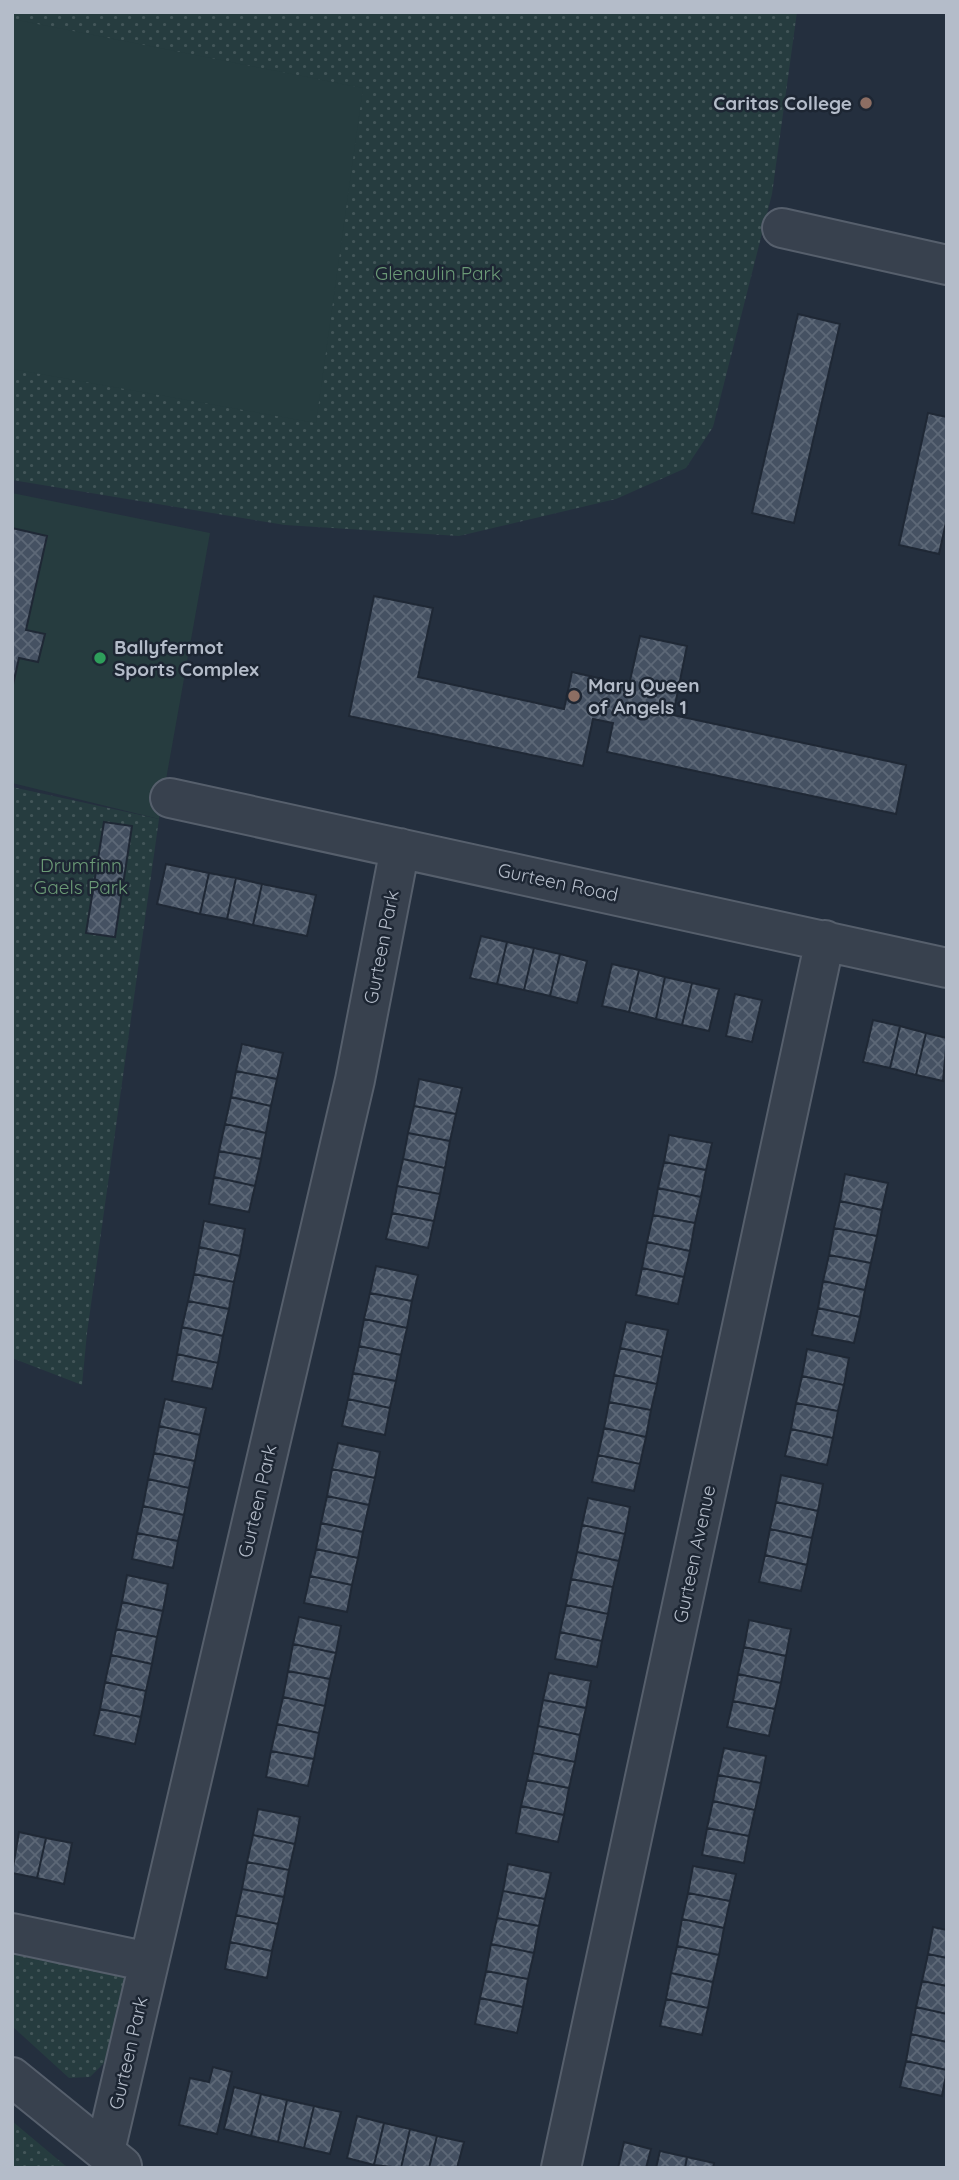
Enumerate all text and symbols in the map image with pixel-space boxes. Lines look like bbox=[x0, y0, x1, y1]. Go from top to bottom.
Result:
place label: Caritas College bbox=[713, 91, 852, 115]
marker: Caritas College bbox=[858, 95, 874, 111]
park label: Glenaulin Park bbox=[375, 261, 501, 285]
place label: Ballyfermot Sports Complex bbox=[114, 635, 259, 681]
marker: Ballyfermot Sports Complex bbox=[92, 650, 108, 666]
place label: Mary Queen of Angels 1 bbox=[588, 673, 699, 719]
marker: Mary Queen of Angels 1 bbox=[566, 688, 582, 704]
park label: Drumfinn Gaels Park bbox=[34, 853, 128, 899]
street label: Gurteen Road bbox=[496, 858, 620, 906]
street label: Gurteen Park bbox=[358, 888, 404, 1006]
street label: Gurteen Park bbox=[232, 1442, 282, 1560]
street label: Gurteen Avenue bbox=[668, 1483, 720, 1625]
street label: Gurteen Park bbox=[103, 1994, 153, 2112]

